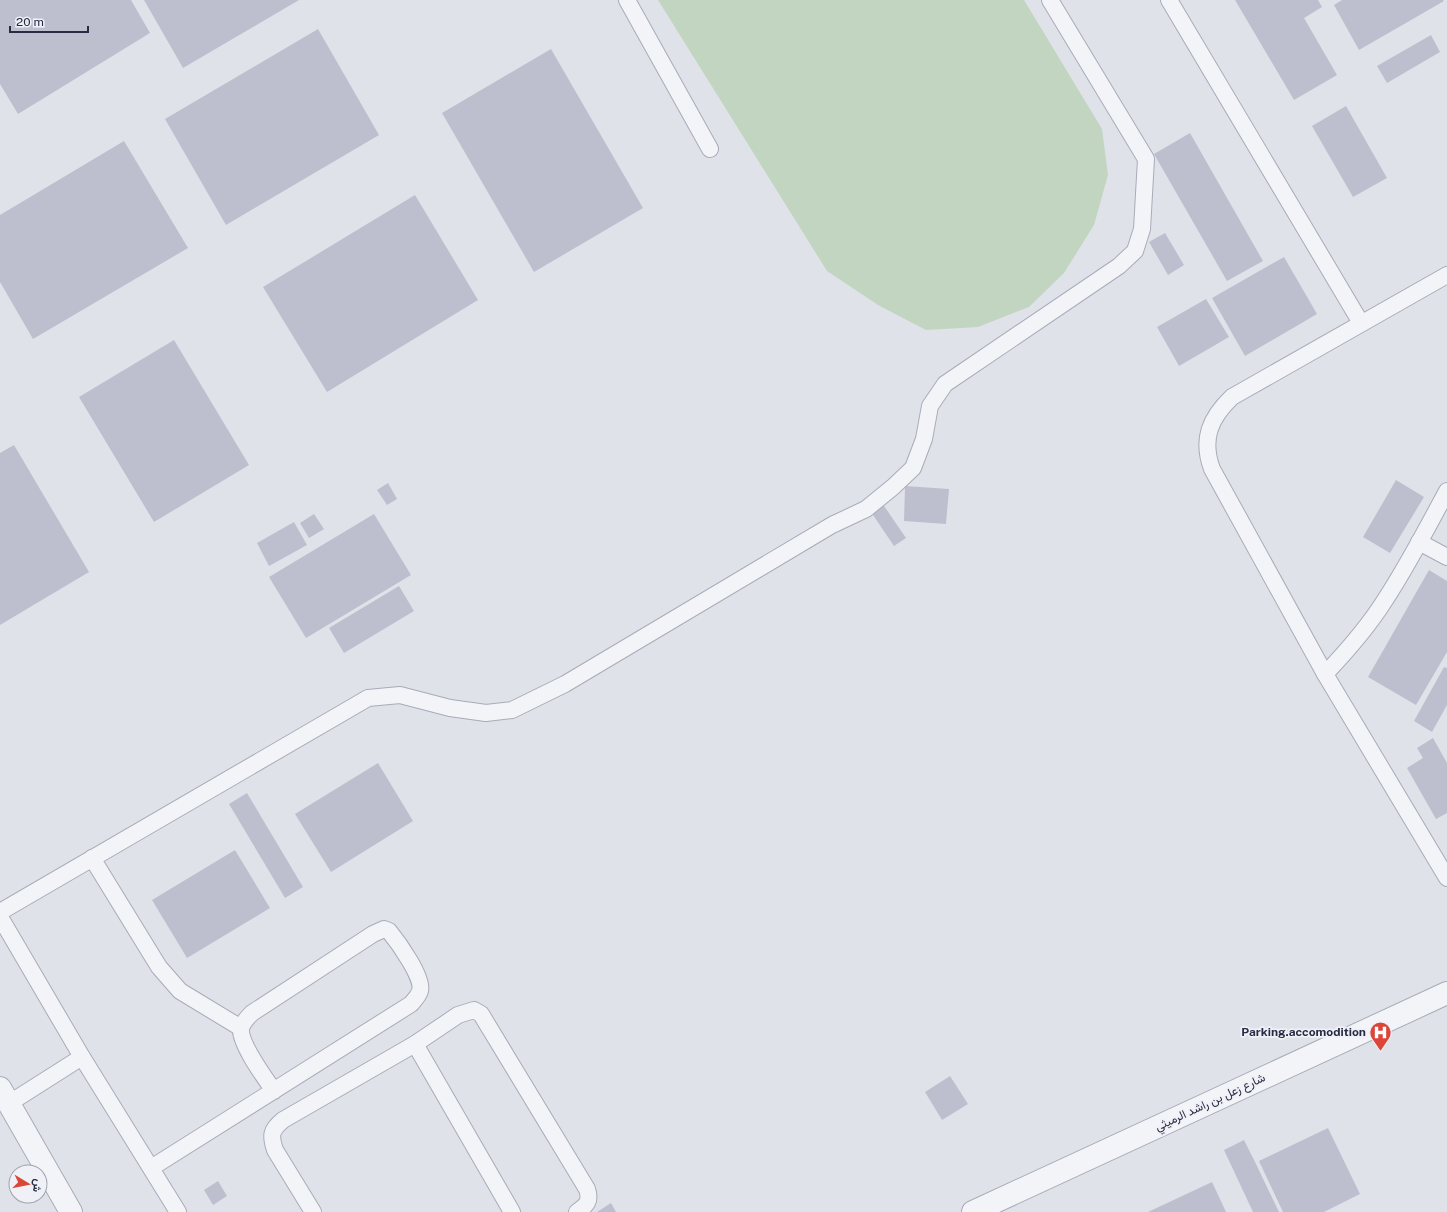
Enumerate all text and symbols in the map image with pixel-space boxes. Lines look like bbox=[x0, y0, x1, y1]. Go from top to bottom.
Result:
scale bar bbox=[10, 8, 88, 34]
text: 20 m bbox=[16, 15, 44, 29]
hospital icon: Parking.accomodition bbox=[1368, 1019, 1394, 1052]
place label: Parking.accomodition bbox=[1241, 1025, 1366, 1039]
street label: شارع زعل بن راشد الرميثي bbox=[1153, 1070, 1269, 1136]
north arrow bbox=[8, 1164, 48, 1204]
text: ش bbox=[30, 1178, 45, 1193]

